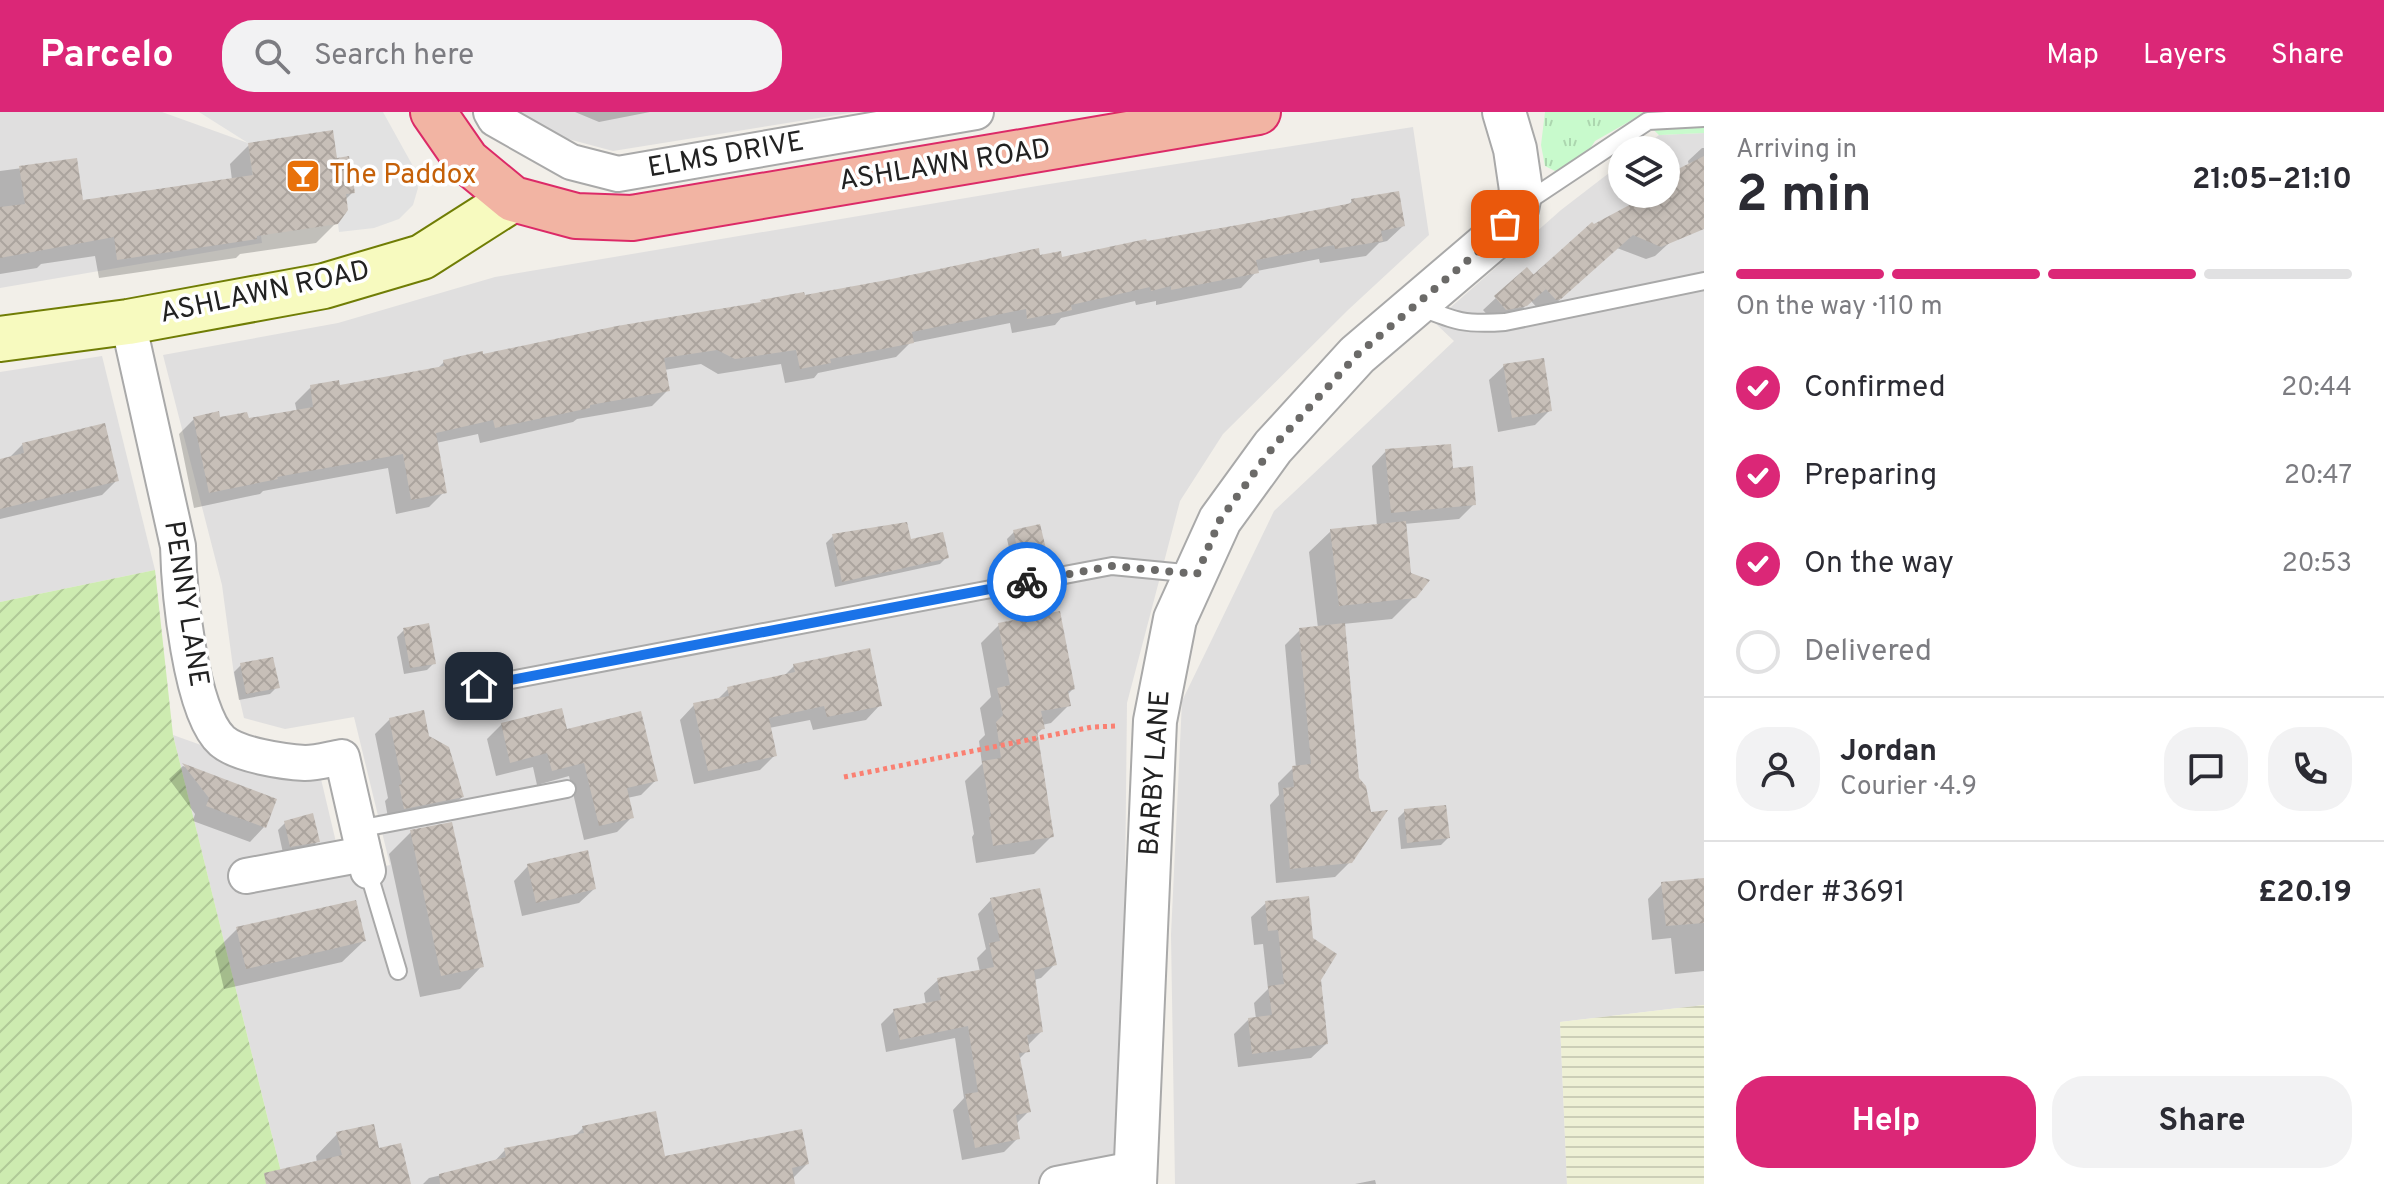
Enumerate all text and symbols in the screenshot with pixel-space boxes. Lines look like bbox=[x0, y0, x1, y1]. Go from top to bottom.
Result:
search box bbox=[222, 20, 782, 92]
text: Parcelo bbox=[40, 32, 174, 81]
icon: search bbox=[250, 34, 294, 78]
text: Search here bbox=[314, 38, 474, 75]
text: Map bbox=[2046, 38, 2099, 74]
text: Layers bbox=[2143, 38, 2227, 74]
text: Share bbox=[2271, 38, 2344, 74]
street label: ELMS DRIVE bbox=[645, 125, 807, 187]
street label: ASHLAWN ROAD bbox=[837, 132, 1053, 200]
text: Arriving in bbox=[1736, 134, 1857, 167]
map controls bbox=[1608, 136, 1680, 208]
button: layers bbox=[1608, 136, 1680, 208]
bar icon: The Paddox bbox=[284, 157, 322, 195]
place label: The Paddox bbox=[329, 158, 476, 194]
text: 21:05–21:10 bbox=[2192, 162, 2352, 199]
text: 2 min bbox=[1736, 164, 1872, 230]
pin bbox=[1471, 190, 1539, 258]
icon: bag bbox=[1483, 202, 1527, 246]
street label: ASHLAWN ROAD bbox=[157, 253, 373, 333]
text: On the way · 110 m bbox=[1736, 291, 1942, 324]
icon: check bbox=[1736, 366, 1780, 410]
text: Confirmed bbox=[1804, 370, 1946, 407]
text: 20:44 bbox=[2281, 372, 2352, 405]
icon: check bbox=[1736, 454, 1780, 498]
text: Preparing bbox=[1804, 458, 1937, 495]
text: 20:47 bbox=[2284, 460, 2352, 493]
street label: PENNY LANE bbox=[154, 518, 216, 690]
courier bbox=[987, 542, 1067, 622]
icon: check bbox=[1736, 542, 1780, 586]
text: On the way bbox=[1804, 546, 1954, 583]
text: 20:53 bbox=[2282, 548, 2352, 581]
icon: bike bbox=[1005, 560, 1049, 604]
text: Delivered bbox=[1804, 634, 1932, 671]
pin bbox=[445, 652, 513, 720]
icon: home bbox=[457, 664, 501, 708]
street label: BARBY LANE bbox=[1132, 689, 1180, 857]
button: person bbox=[1736, 727, 1820, 811]
button: chat bbox=[2164, 727, 2248, 811]
button: phone bbox=[2268, 727, 2352, 811]
text: Jordan bbox=[1840, 734, 1937, 771]
text: Courier · 4.9 bbox=[1840, 771, 1977, 804]
text: Order #3691 bbox=[1736, 875, 1905, 912]
text: £20.19 bbox=[2258, 875, 2352, 912]
button: Help bbox=[1736, 1076, 2036, 1168]
button: Share bbox=[2052, 1076, 2352, 1168]

